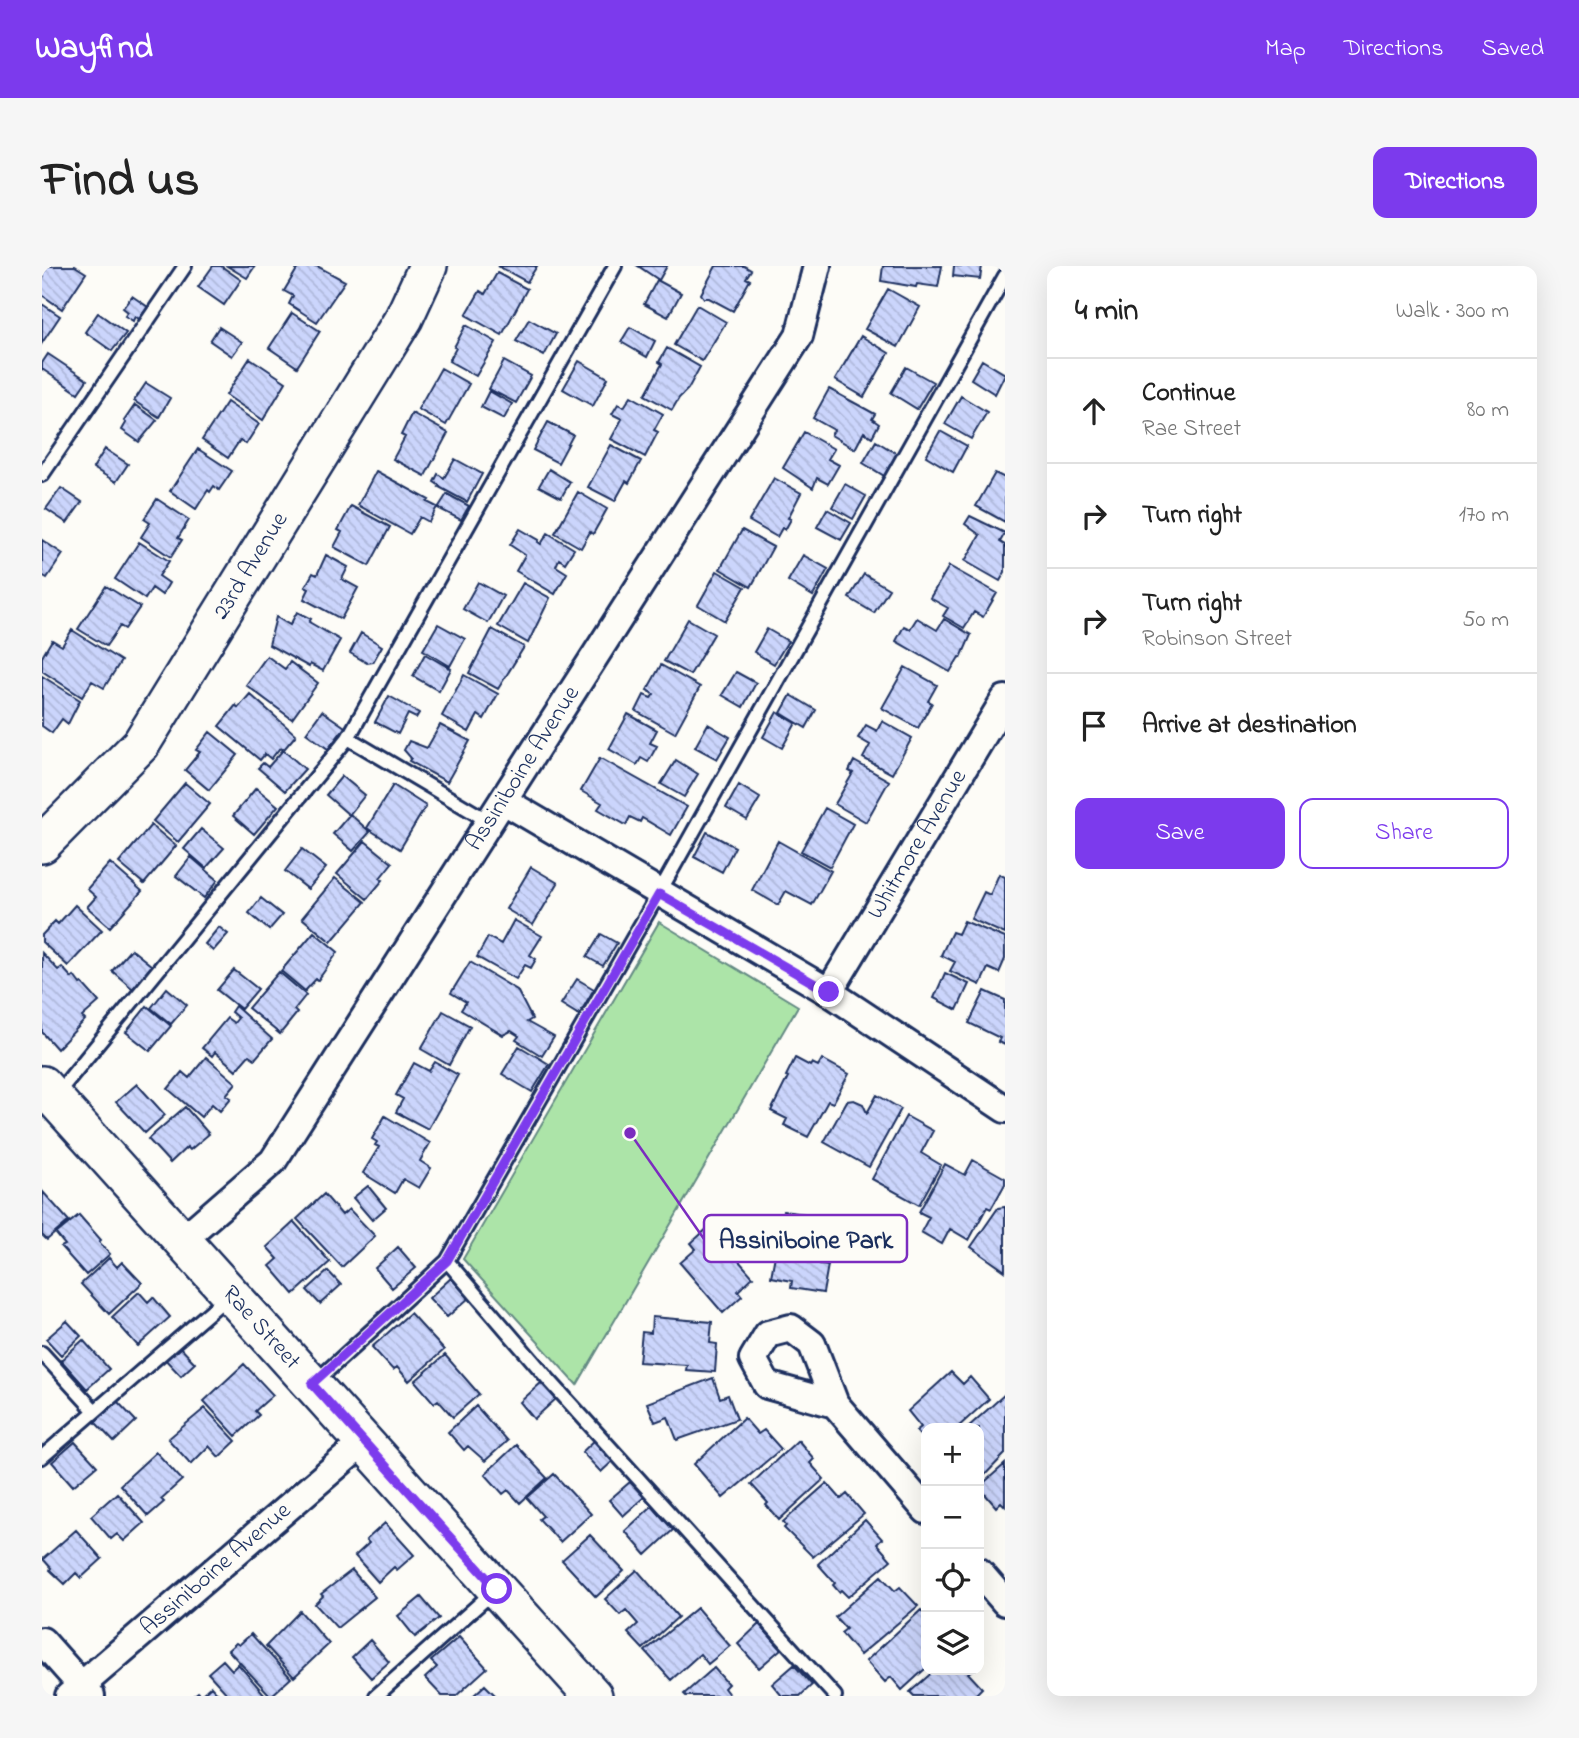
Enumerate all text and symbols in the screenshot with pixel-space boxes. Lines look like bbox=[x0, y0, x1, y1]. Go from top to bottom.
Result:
text: Wayfind bbox=[35, 25, 153, 73]
text: Map bbox=[1265, 32, 1306, 67]
text: Directions bbox=[1344, 32, 1443, 67]
text: Saved bbox=[1481, 32, 1544, 67]
text: Find us bbox=[42, 146, 199, 218]
button: Directions bbox=[1373, 147, 1537, 218]
text: 4 min bbox=[1075, 290, 1138, 334]
text: Walk · 300 m bbox=[1395, 295, 1509, 328]
text: Continue bbox=[1142, 375, 1235, 413]
icon: ahead bbox=[1075, 392, 1113, 430]
text: 80 m bbox=[1467, 394, 1509, 427]
text: Rae Street bbox=[1142, 413, 1241, 446]
icon: right bbox=[1075, 497, 1113, 535]
text: Turn right bbox=[1142, 497, 1242, 535]
text: 170 m bbox=[1459, 499, 1509, 532]
street label: 23rd Avenue bbox=[204, 505, 298, 626]
text: Turn right bbox=[1142, 585, 1242, 623]
icon: right bbox=[1075, 602, 1113, 640]
text: 50 m bbox=[1462, 604, 1509, 637]
text: Robinson Street bbox=[1142, 623, 1292, 656]
street label: Assiniboine Avenue bbox=[458, 679, 589, 858]
icon: arrive bbox=[1075, 707, 1113, 745]
text: Arrive at destination bbox=[1142, 707, 1357, 745]
street label: Whitmore Avenue bbox=[859, 763, 976, 926]
button: Save bbox=[1075, 798, 1285, 869]
button: Share bbox=[1299, 798, 1509, 869]
route end bbox=[813, 976, 844, 1007]
callout: Assiniboine Park bbox=[704, 1215, 907, 1262]
text: Assiniboine Park bbox=[719, 1223, 894, 1261]
street label: Rae Street bbox=[213, 1278, 309, 1378]
map controls bbox=[921, 1423, 984, 1675]
button: + bbox=[921, 1423, 984, 1486]
button: − bbox=[921, 1486, 984, 1549]
street label: Assiniboine Avenue bbox=[133, 1494, 299, 1645]
button: locate bbox=[921, 1549, 984, 1612]
route start bbox=[481, 1573, 512, 1604]
button: layers bbox=[921, 1612, 984, 1675]

